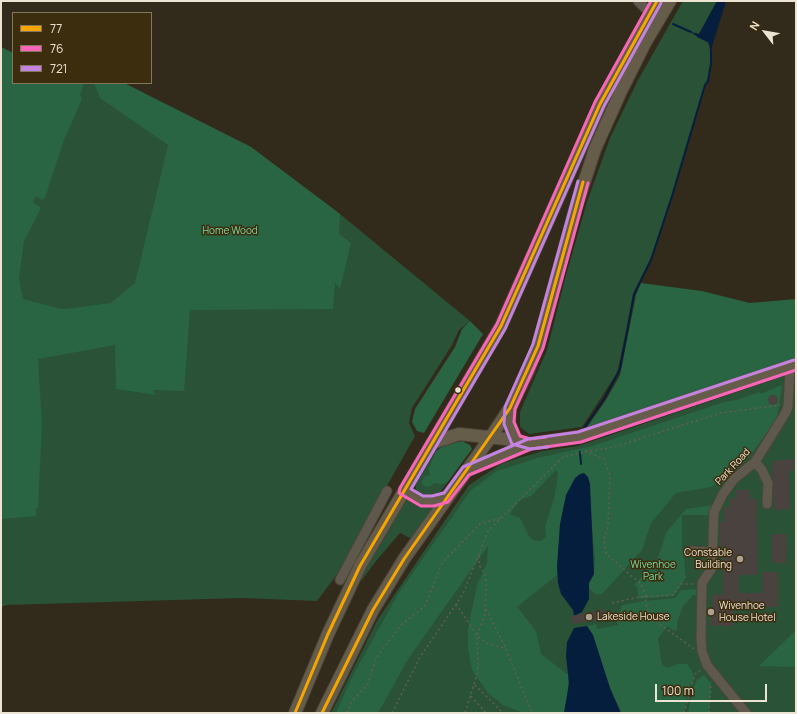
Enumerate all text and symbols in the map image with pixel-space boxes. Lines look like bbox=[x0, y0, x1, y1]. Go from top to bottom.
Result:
legend bbox=[12, 12, 152, 84]
north arrow bbox=[745, 12, 785, 52]
text: N bbox=[746, 18, 763, 33]
text: 77 bbox=[50, 20, 62, 37]
text: 76 bbox=[50, 40, 63, 57]
text: 721 bbox=[50, 60, 68, 77]
park label: Home Wood bbox=[202, 225, 258, 237]
unlabelled marker bbox=[453, 385, 463, 395]
street label: Park Road bbox=[713, 446, 753, 488]
place label: Constable Building bbox=[684, 547, 732, 570]
marker: Constable Building bbox=[735, 554, 745, 564]
park label: Wivenhoe Park bbox=[630, 559, 676, 582]
place label: Wivenhoe House Hotel bbox=[719, 600, 776, 624]
marker: Wivenhoe House Hotel bbox=[706, 607, 716, 617]
place label: Lakeside House bbox=[597, 611, 670, 623]
marker: Lakeside House bbox=[584, 612, 594, 622]
scale bar bbox=[657, 676, 769, 702]
text: 100 m bbox=[662, 682, 694, 699]

